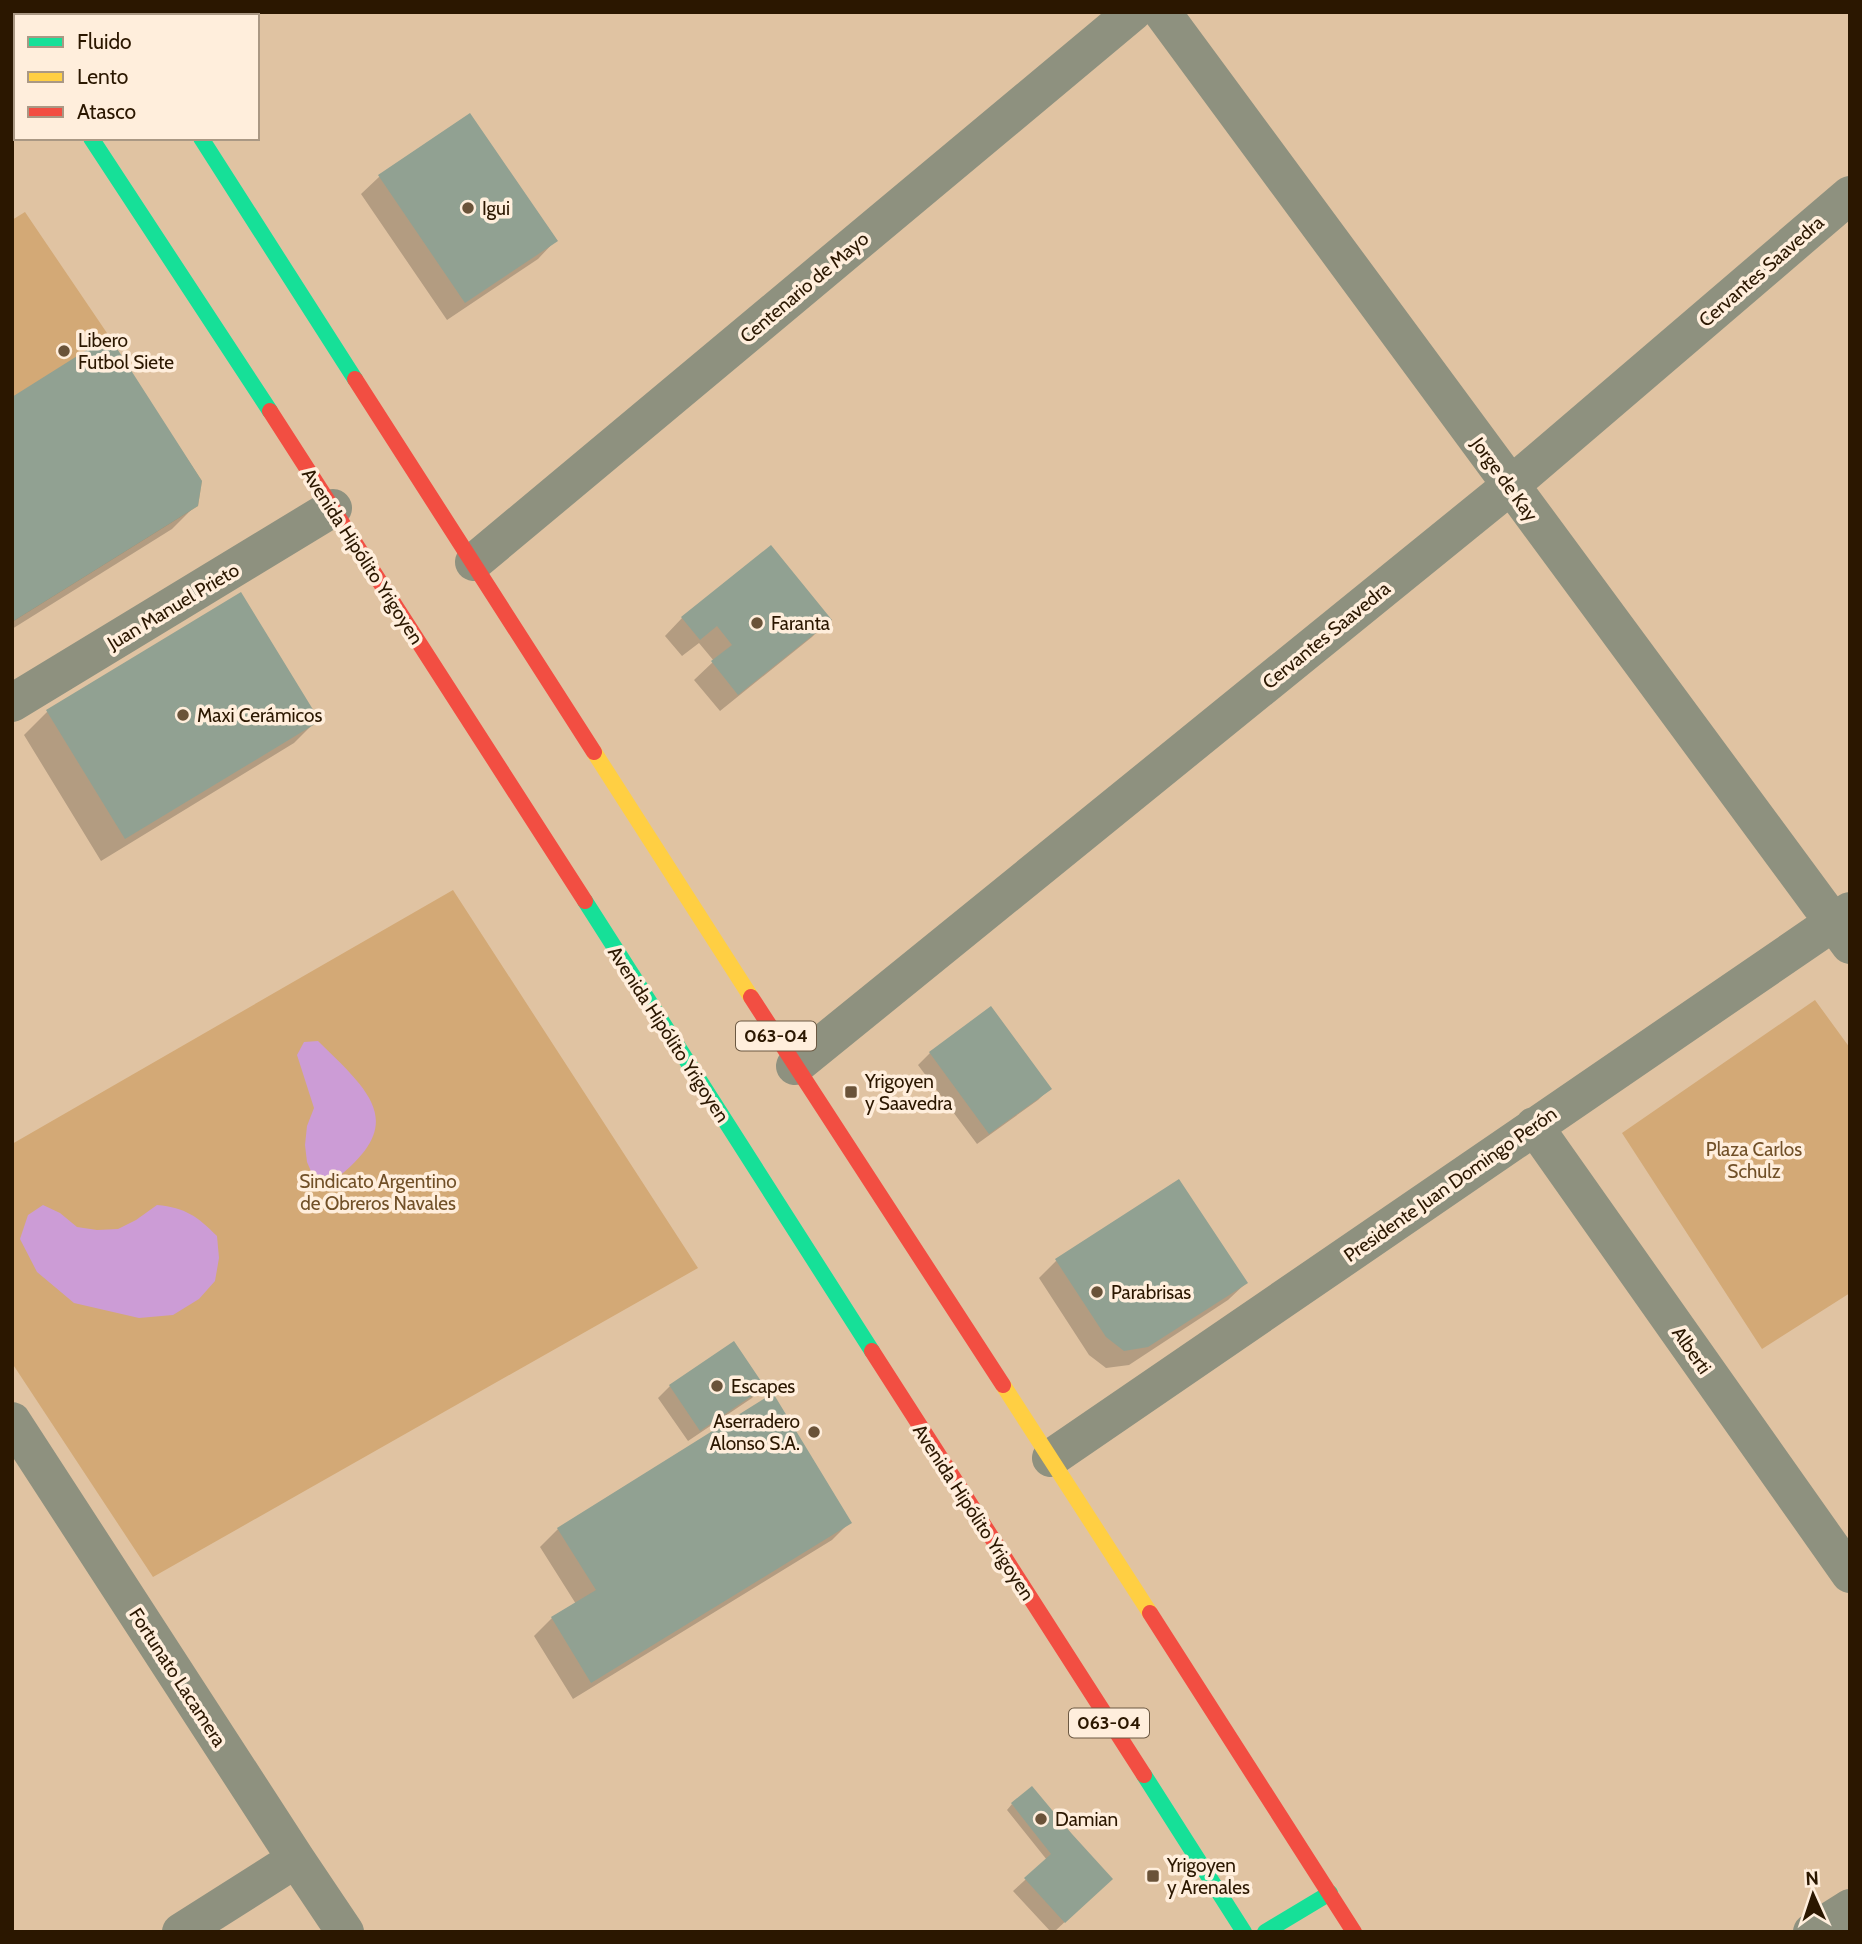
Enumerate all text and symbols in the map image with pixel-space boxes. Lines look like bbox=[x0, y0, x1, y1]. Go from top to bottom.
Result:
legend bbox=[14, 14, 259, 140]
text: Fluido bbox=[77, 29, 132, 54]
text: Lento bbox=[77, 64, 128, 89]
text: Atasco bbox=[77, 99, 136, 124]
place label: Igui bbox=[482, 197, 510, 220]
marker: Igui bbox=[460, 200, 476, 216]
street label: Cervantes Saavedra bbox=[1694, 211, 1828, 332]
street label: Centenario de Mayo bbox=[735, 227, 873, 348]
place label: Libero Futbol Siete bbox=[78, 329, 174, 374]
marker: Libero Futbol Siete bbox=[56, 343, 72, 359]
street label: Jorge de Kay bbox=[1466, 432, 1543, 526]
street label: Avenida Hipólito Yrigoyen bbox=[297, 464, 428, 649]
street label: Juan Manuel Prieto bbox=[102, 558, 243, 655]
street label: Cervantes Saavedra bbox=[1258, 577, 1395, 694]
place label: Faranta bbox=[771, 612, 830, 635]
marker: Faranta bbox=[749, 615, 765, 631]
place label: Maxi Cerámicos bbox=[197, 704, 323, 727]
marker: Maxi Cerámicos bbox=[175, 707, 191, 723]
street label: Avenida Hipólito Yrigoyen bbox=[603, 942, 734, 1127]
road number: 063-04 bbox=[736, 1021, 816, 1050]
place label: Yrigoyen y Saavedra bbox=[864, 1070, 952, 1115]
marker: Yrigoyen y Saavedra bbox=[843, 1084, 859, 1100]
street label: Presidente Juan Domingo Perón bbox=[1339, 1102, 1561, 1267]
park label: Plaza Carlos Schulz bbox=[1706, 1138, 1802, 1183]
park label: Sindicato Argentino de Obreros Navales bbox=[299, 1170, 457, 1215]
place label: Parabrisas bbox=[1111, 1281, 1191, 1304]
marker: Parabrisas bbox=[1089, 1284, 1105, 1300]
street label: Alberti bbox=[1667, 1322, 1716, 1378]
place label: Escapes bbox=[731, 1375, 795, 1398]
marker: Escapes bbox=[709, 1378, 725, 1394]
place label: Aserradero Alonso S.A. bbox=[710, 1410, 800, 1455]
street label: Avenida Hipólito Yrigoyen bbox=[908, 1420, 1039, 1605]
marker: Aserradero Alonso S.A. bbox=[806, 1424, 822, 1440]
street label: Fortunato Lacamera bbox=[124, 1604, 231, 1751]
road number: 063-04 bbox=[1069, 1708, 1149, 1738]
place label: Damian bbox=[1055, 1808, 1118, 1831]
marker: Damian bbox=[1033, 1811, 1049, 1827]
place label: Yrigoyen y Arenales bbox=[1166, 1854, 1250, 1899]
north arrow bbox=[1778, 1860, 1848, 1930]
text: N bbox=[1805, 1867, 1819, 1890]
marker: Yrigoyen y Arenales bbox=[1145, 1868, 1161, 1884]

